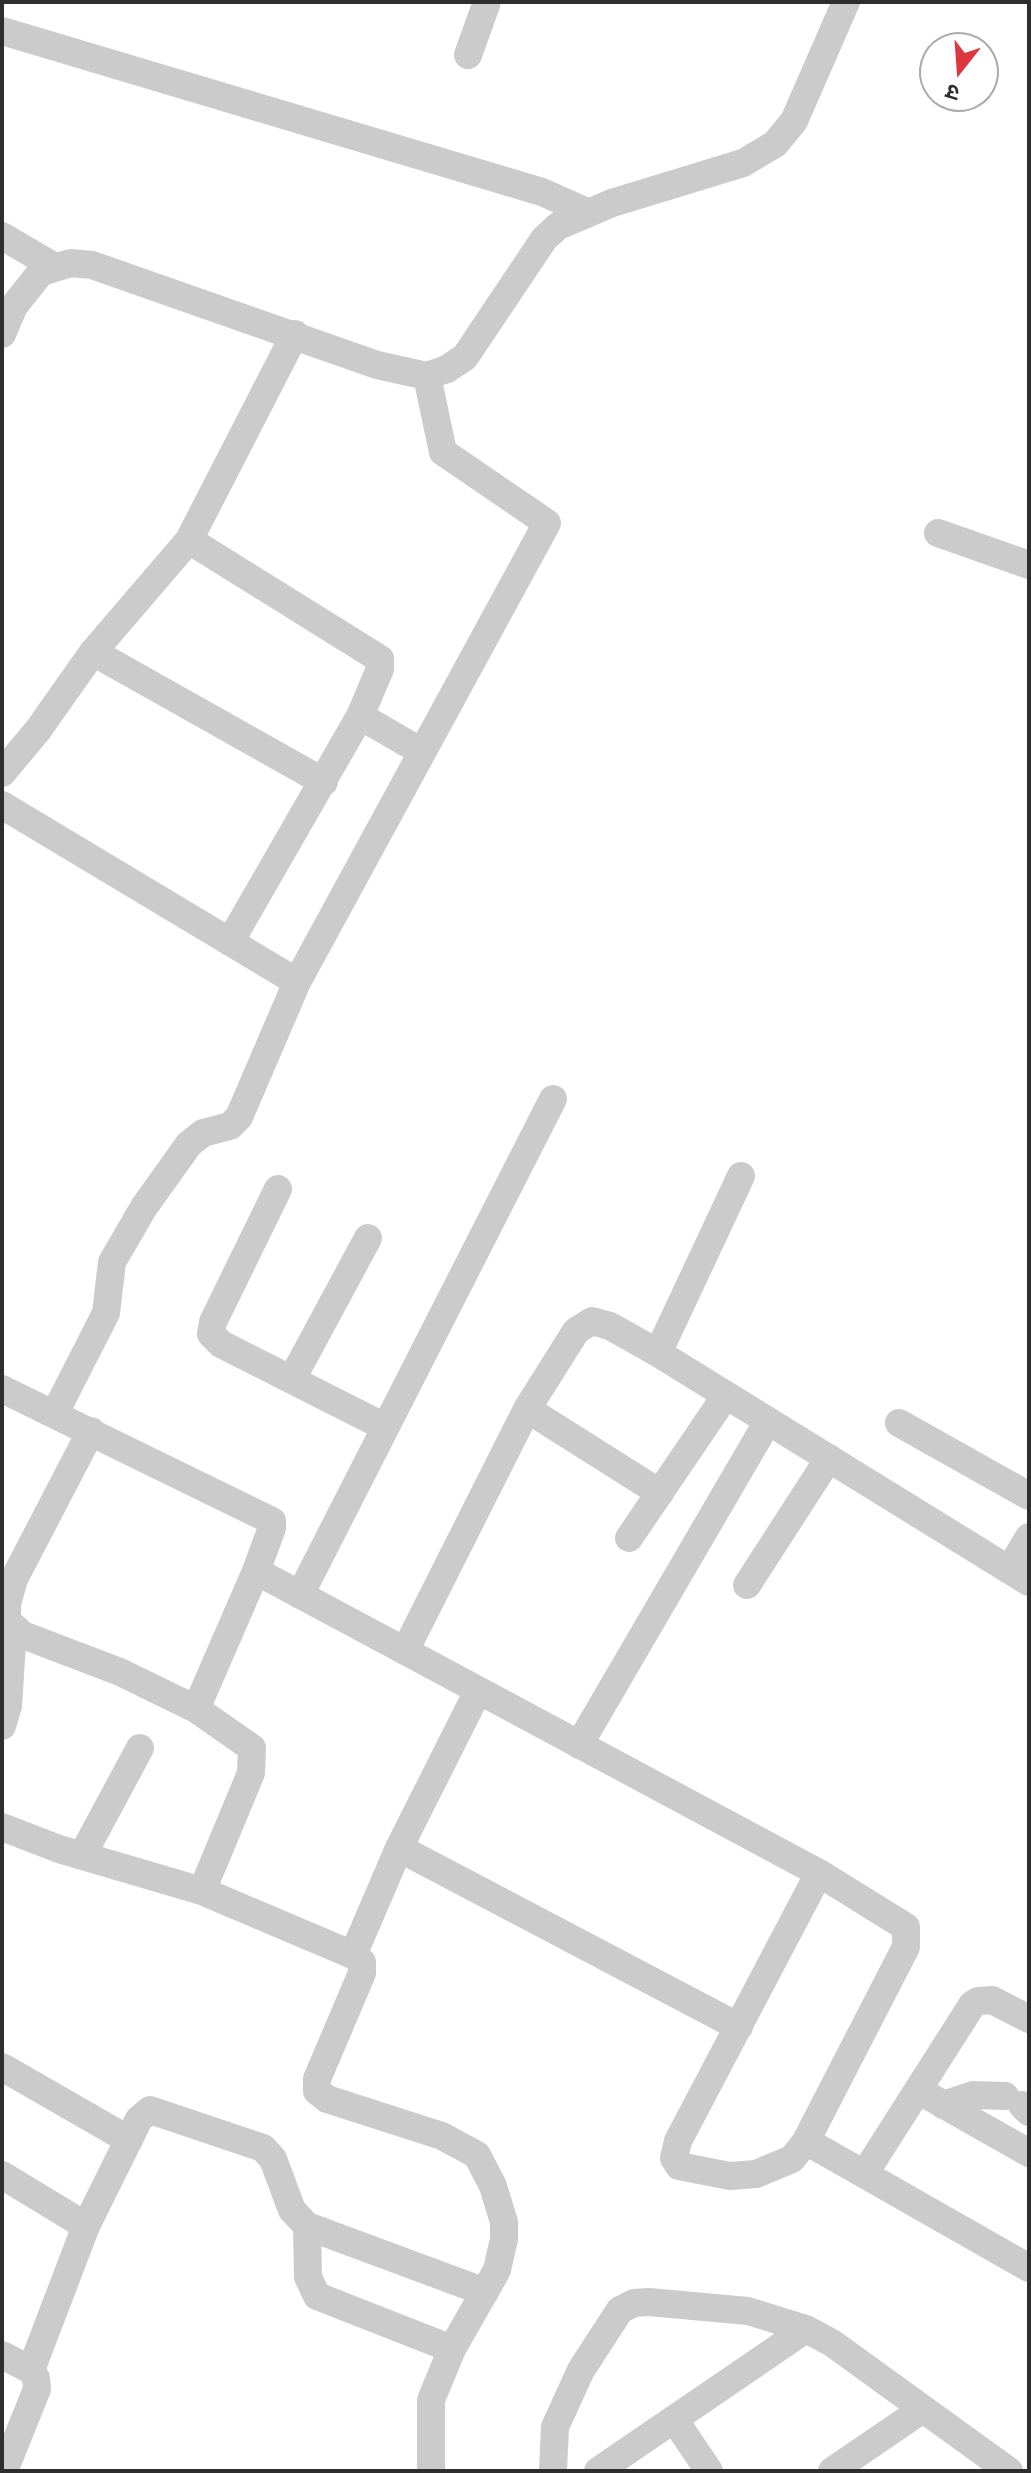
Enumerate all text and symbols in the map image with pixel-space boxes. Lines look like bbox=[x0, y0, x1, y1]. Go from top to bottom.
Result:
north arrow bbox=[919, 32, 999, 112]
text: उ bbox=[941, 75, 964, 111]

